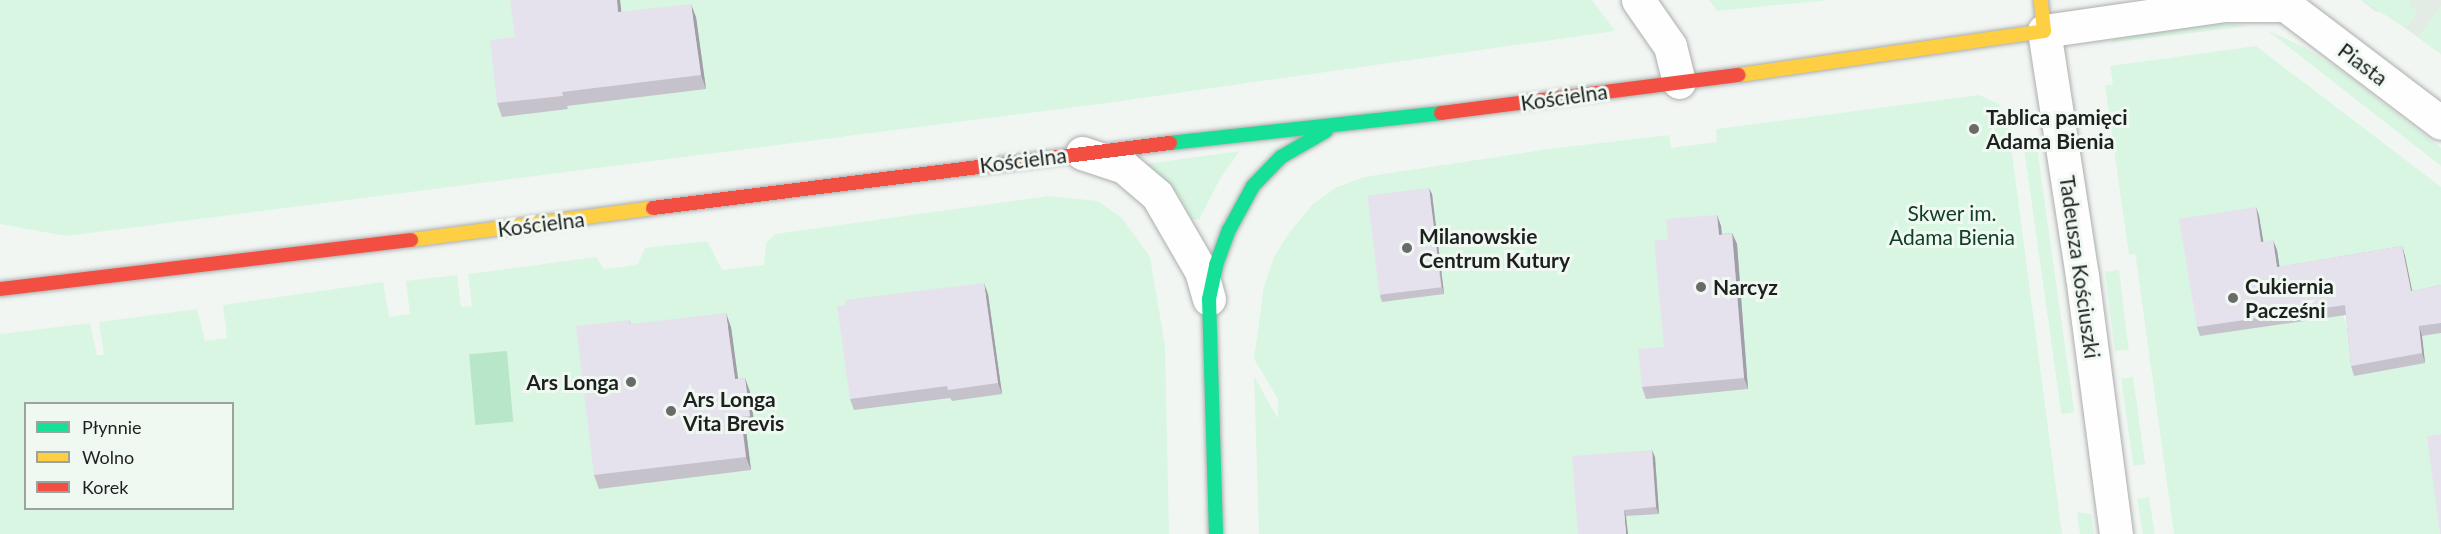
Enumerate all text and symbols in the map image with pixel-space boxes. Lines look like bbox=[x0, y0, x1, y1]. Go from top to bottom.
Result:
street label: Piasta bbox=[2333, 37, 2393, 91]
street label: Kościelna bbox=[1519, 78, 1609, 116]
place label: Tablica pamięci Adama Bienia bbox=[1986, 104, 2127, 154]
marker: Tablica pamięci Adama Bienia bbox=[1967, 122, 1981, 136]
street label: Kościelna bbox=[978, 142, 1068, 178]
street label: Tadeusza Kościuszki bbox=[2055, 174, 2105, 360]
park label: Skwer im. Adama Bienia bbox=[1889, 200, 2015, 250]
street label: Kościelna bbox=[496, 206, 586, 242]
place label: Milanowskie Centrum Kutury bbox=[1419, 223, 1570, 273]
marker: Milanowskie Centrum Kutury bbox=[1400, 241, 1414, 255]
place label: Cukiernia Pacześni bbox=[2245, 273, 2334, 323]
place label: Narcyz bbox=[1713, 274, 1778, 300]
marker: Narcyz bbox=[1694, 280, 1708, 294]
marker: Cukiernia Pacześni bbox=[2226, 291, 2240, 305]
place label: Ars Longa bbox=[526, 369, 619, 395]
marker: Ars Longa bbox=[624, 375, 638, 389]
place label: Ars Longa Vita Brevis bbox=[683, 386, 784, 436]
legend bbox=[24, 402, 234, 510]
marker: Ars Longa Vita Brevis bbox=[664, 404, 678, 418]
text: Płynnie bbox=[82, 416, 142, 438]
text: Wolno bbox=[82, 446, 134, 468]
text: Korek bbox=[82, 476, 128, 498]

